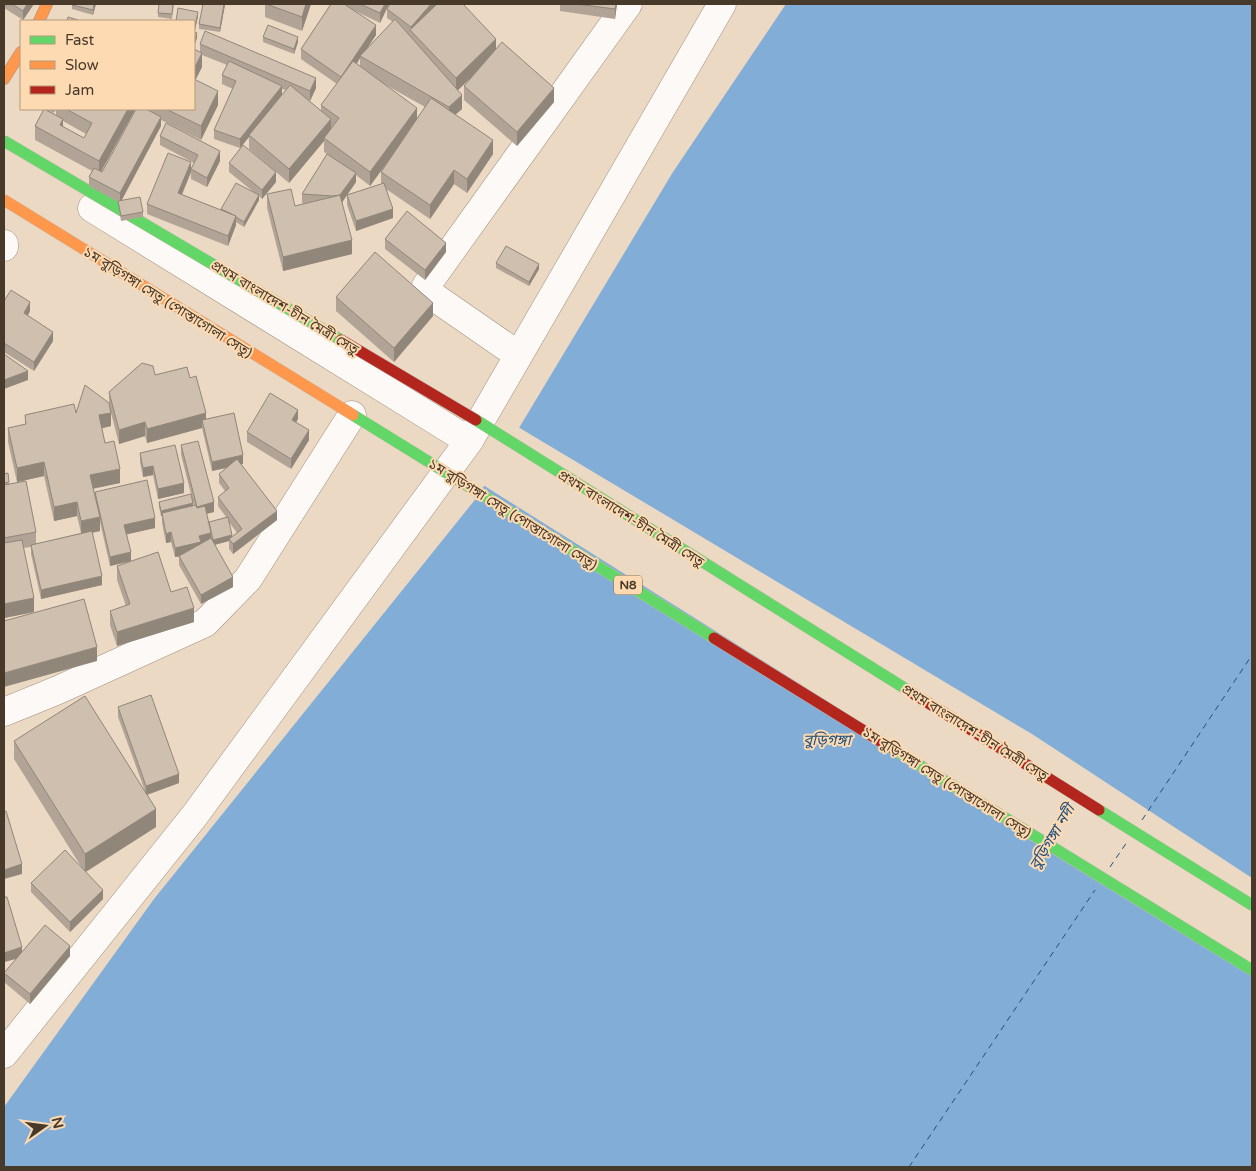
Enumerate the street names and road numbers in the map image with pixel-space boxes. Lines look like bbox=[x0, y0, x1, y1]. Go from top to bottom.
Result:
street label: ১ম বুড়িগঙ্গা সেতু (পোস্তাগোলা সেতু) bbox=[80, 243, 255, 362]
street label: প্রথম বাংলাদেশ-চীন মৈত্রী সেতু bbox=[208, 257, 363, 359]
street label: ১ম বুড়িগঙ্গা সেতু (পোস্তাগোলা সেতু) bbox=[425, 455, 600, 574]
street label: প্রথম বাংলাদেশ-চীন মৈত্রী সেতু bbox=[554, 466, 708, 571]
road number: N8 bbox=[614, 576, 642, 594]
street label: প্রথম বাংলাদেশ-চীন মৈত্রী সেতু bbox=[898, 680, 1052, 785]
street label: ১ম বুড়িগঙ্গা সেতু (পোস্তাগোলা সেতু) bbox=[859, 723, 1034, 842]

